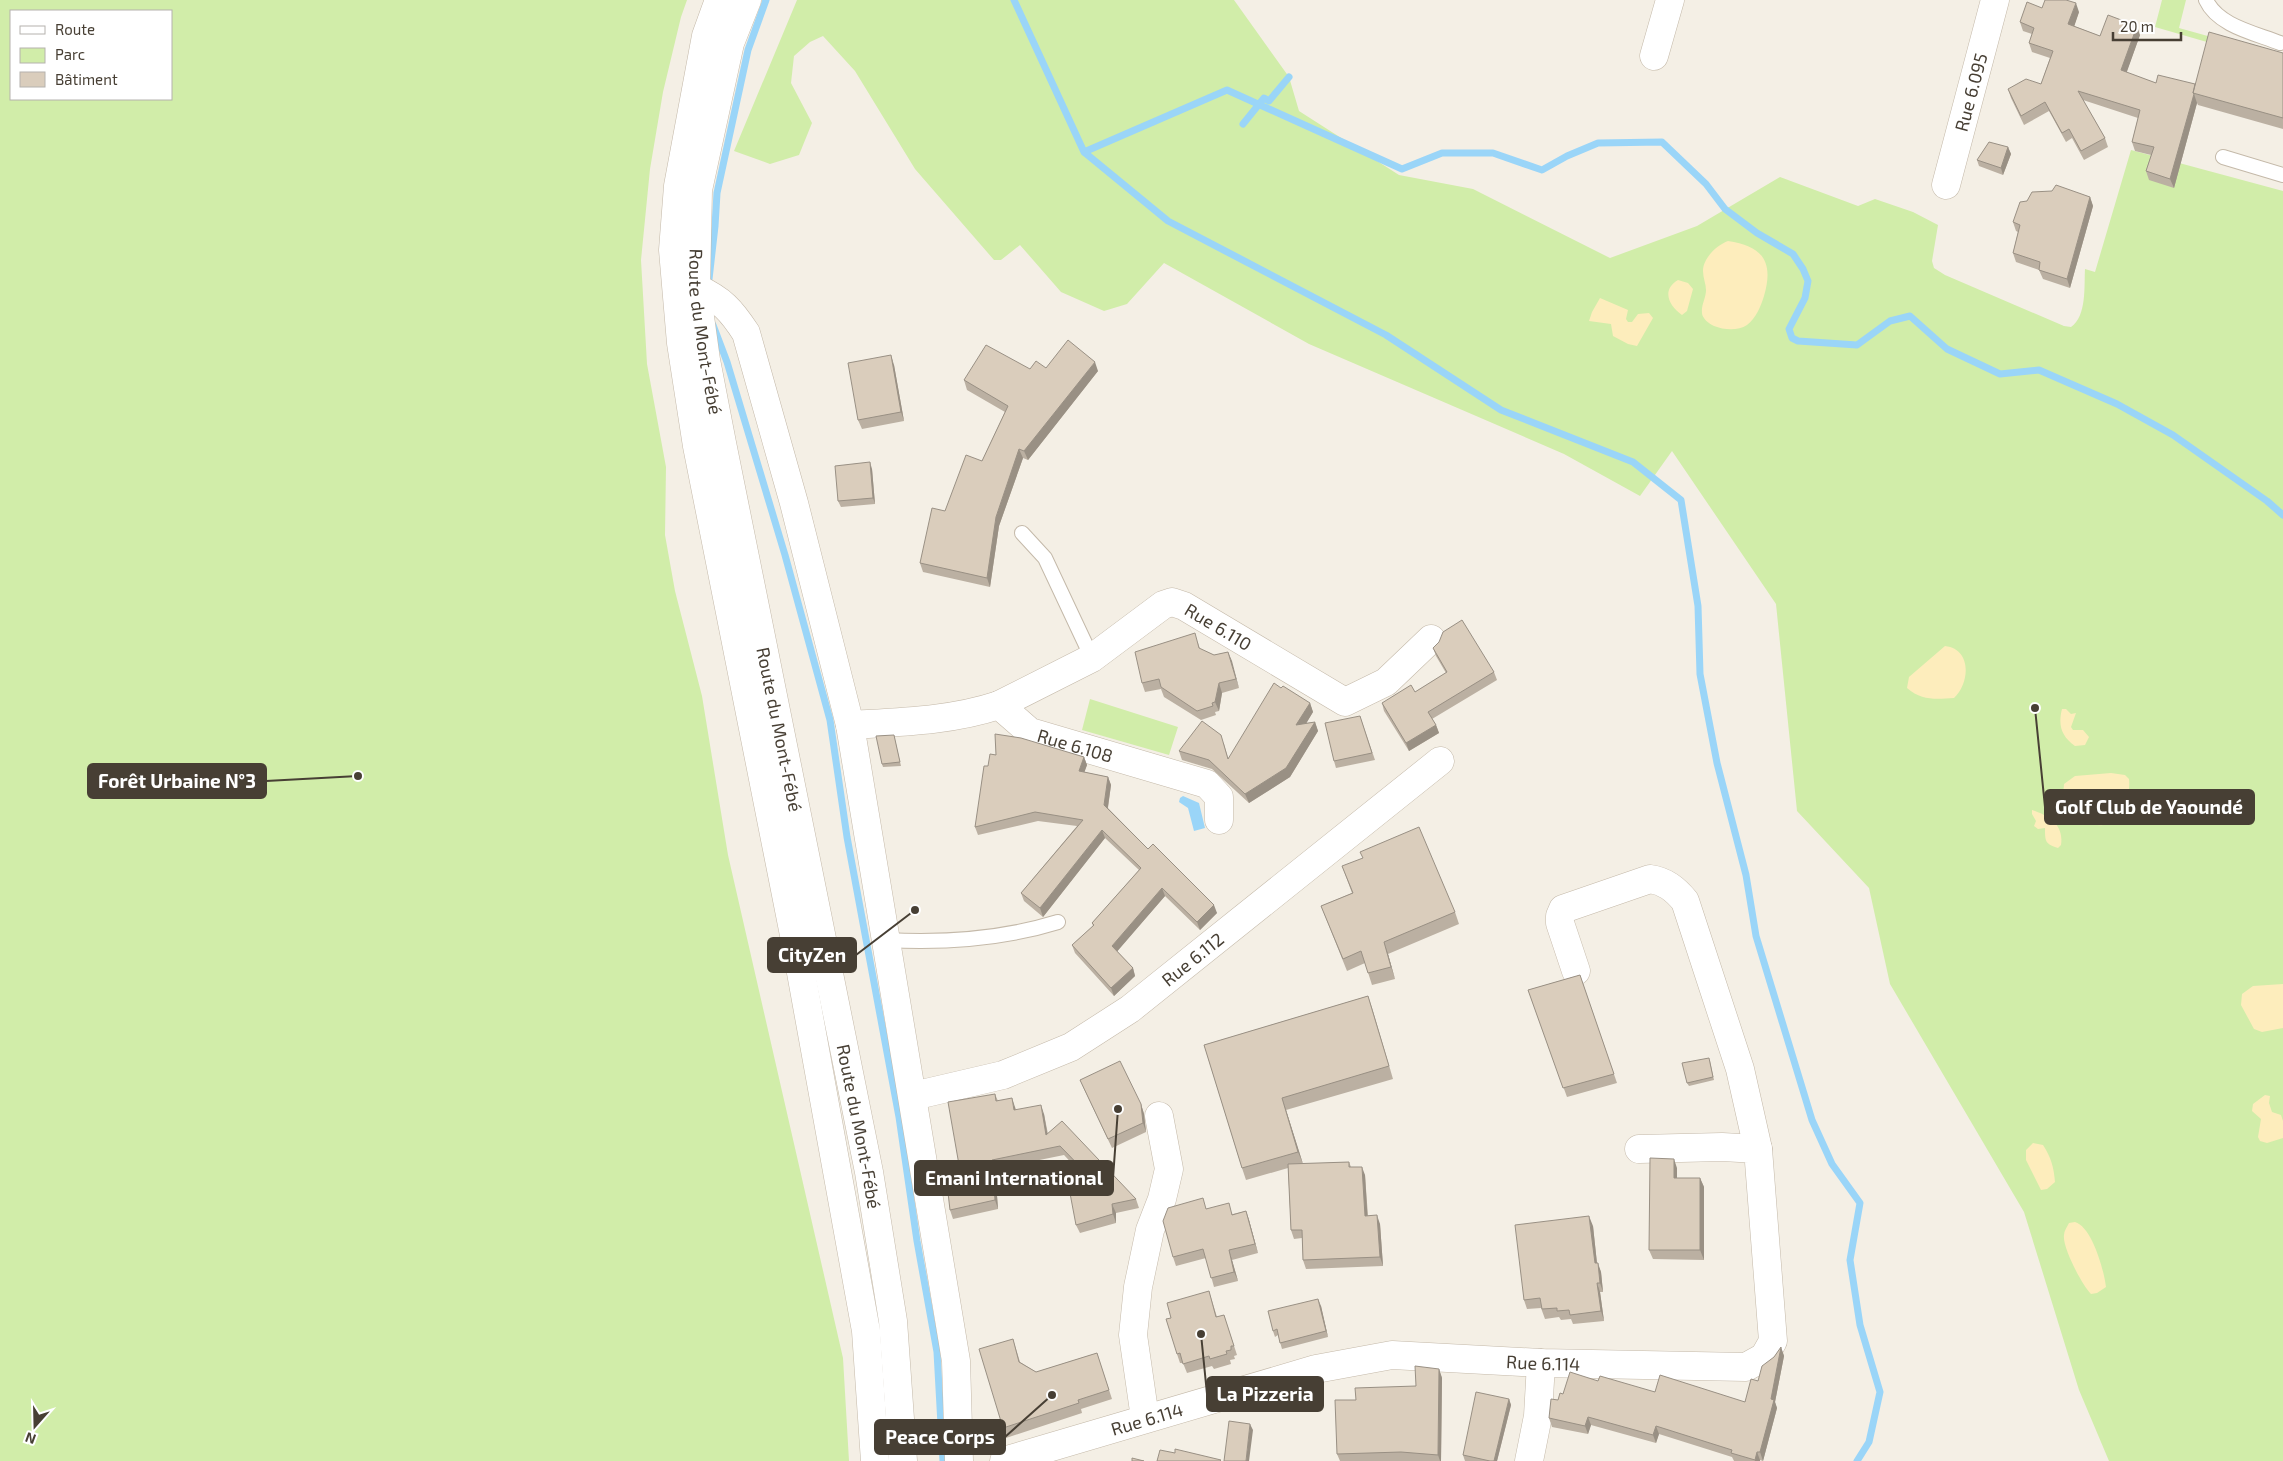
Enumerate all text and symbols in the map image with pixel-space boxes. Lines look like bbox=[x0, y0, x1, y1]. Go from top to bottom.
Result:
legend bbox=[10, 10, 172, 100]
scale bar bbox=[2113, 10, 2180, 42]
text: 20 m bbox=[2120, 17, 2154, 35]
text: Route bbox=[55, 20, 95, 38]
text: Parc bbox=[55, 45, 85, 63]
street label: Rue 6.095 bbox=[1950, 51, 1991, 134]
text: Bâtiment bbox=[55, 70, 118, 88]
street label: Route du Mont-Fébé bbox=[685, 249, 727, 416]
street label: Rue 6.110 bbox=[1181, 598, 1256, 655]
street label: Route du Mont-Fébé bbox=[752, 645, 807, 813]
street label: Rue 6.108 bbox=[1035, 724, 1116, 767]
callout: Forêt Urbaine N°3 bbox=[88, 764, 266, 798]
text: Forêt Urbaine N°3 bbox=[98, 769, 256, 792]
callout: Golf Club de Yaoundé bbox=[2045, 790, 2254, 824]
text: Golf Club de Yaoundé bbox=[2055, 795, 2243, 818]
street label: Rue 6.112 bbox=[1157, 928, 1228, 991]
callout: CityZen bbox=[768, 938, 856, 972]
text: CityZen bbox=[778, 943, 846, 967]
street label: Route du Mont-Fébé bbox=[832, 1042, 886, 1210]
callout: Emani International bbox=[915, 1161, 1113, 1195]
text: Emani International bbox=[925, 1166, 1104, 1189]
street label: Rue 6.114 bbox=[1506, 1350, 1581, 1375]
callout: La Pizzeria bbox=[1207, 1377, 1323, 1411]
text: La Pizzeria bbox=[1217, 1382, 1313, 1405]
street label: Rue 6.114 bbox=[1108, 1398, 1186, 1440]
north arrow bbox=[10, 1401, 60, 1451]
callout: Peace Corps bbox=[875, 1420, 1005, 1454]
text: Peace Corps bbox=[885, 1425, 995, 1448]
text: N bbox=[23, 1429, 38, 1448]

